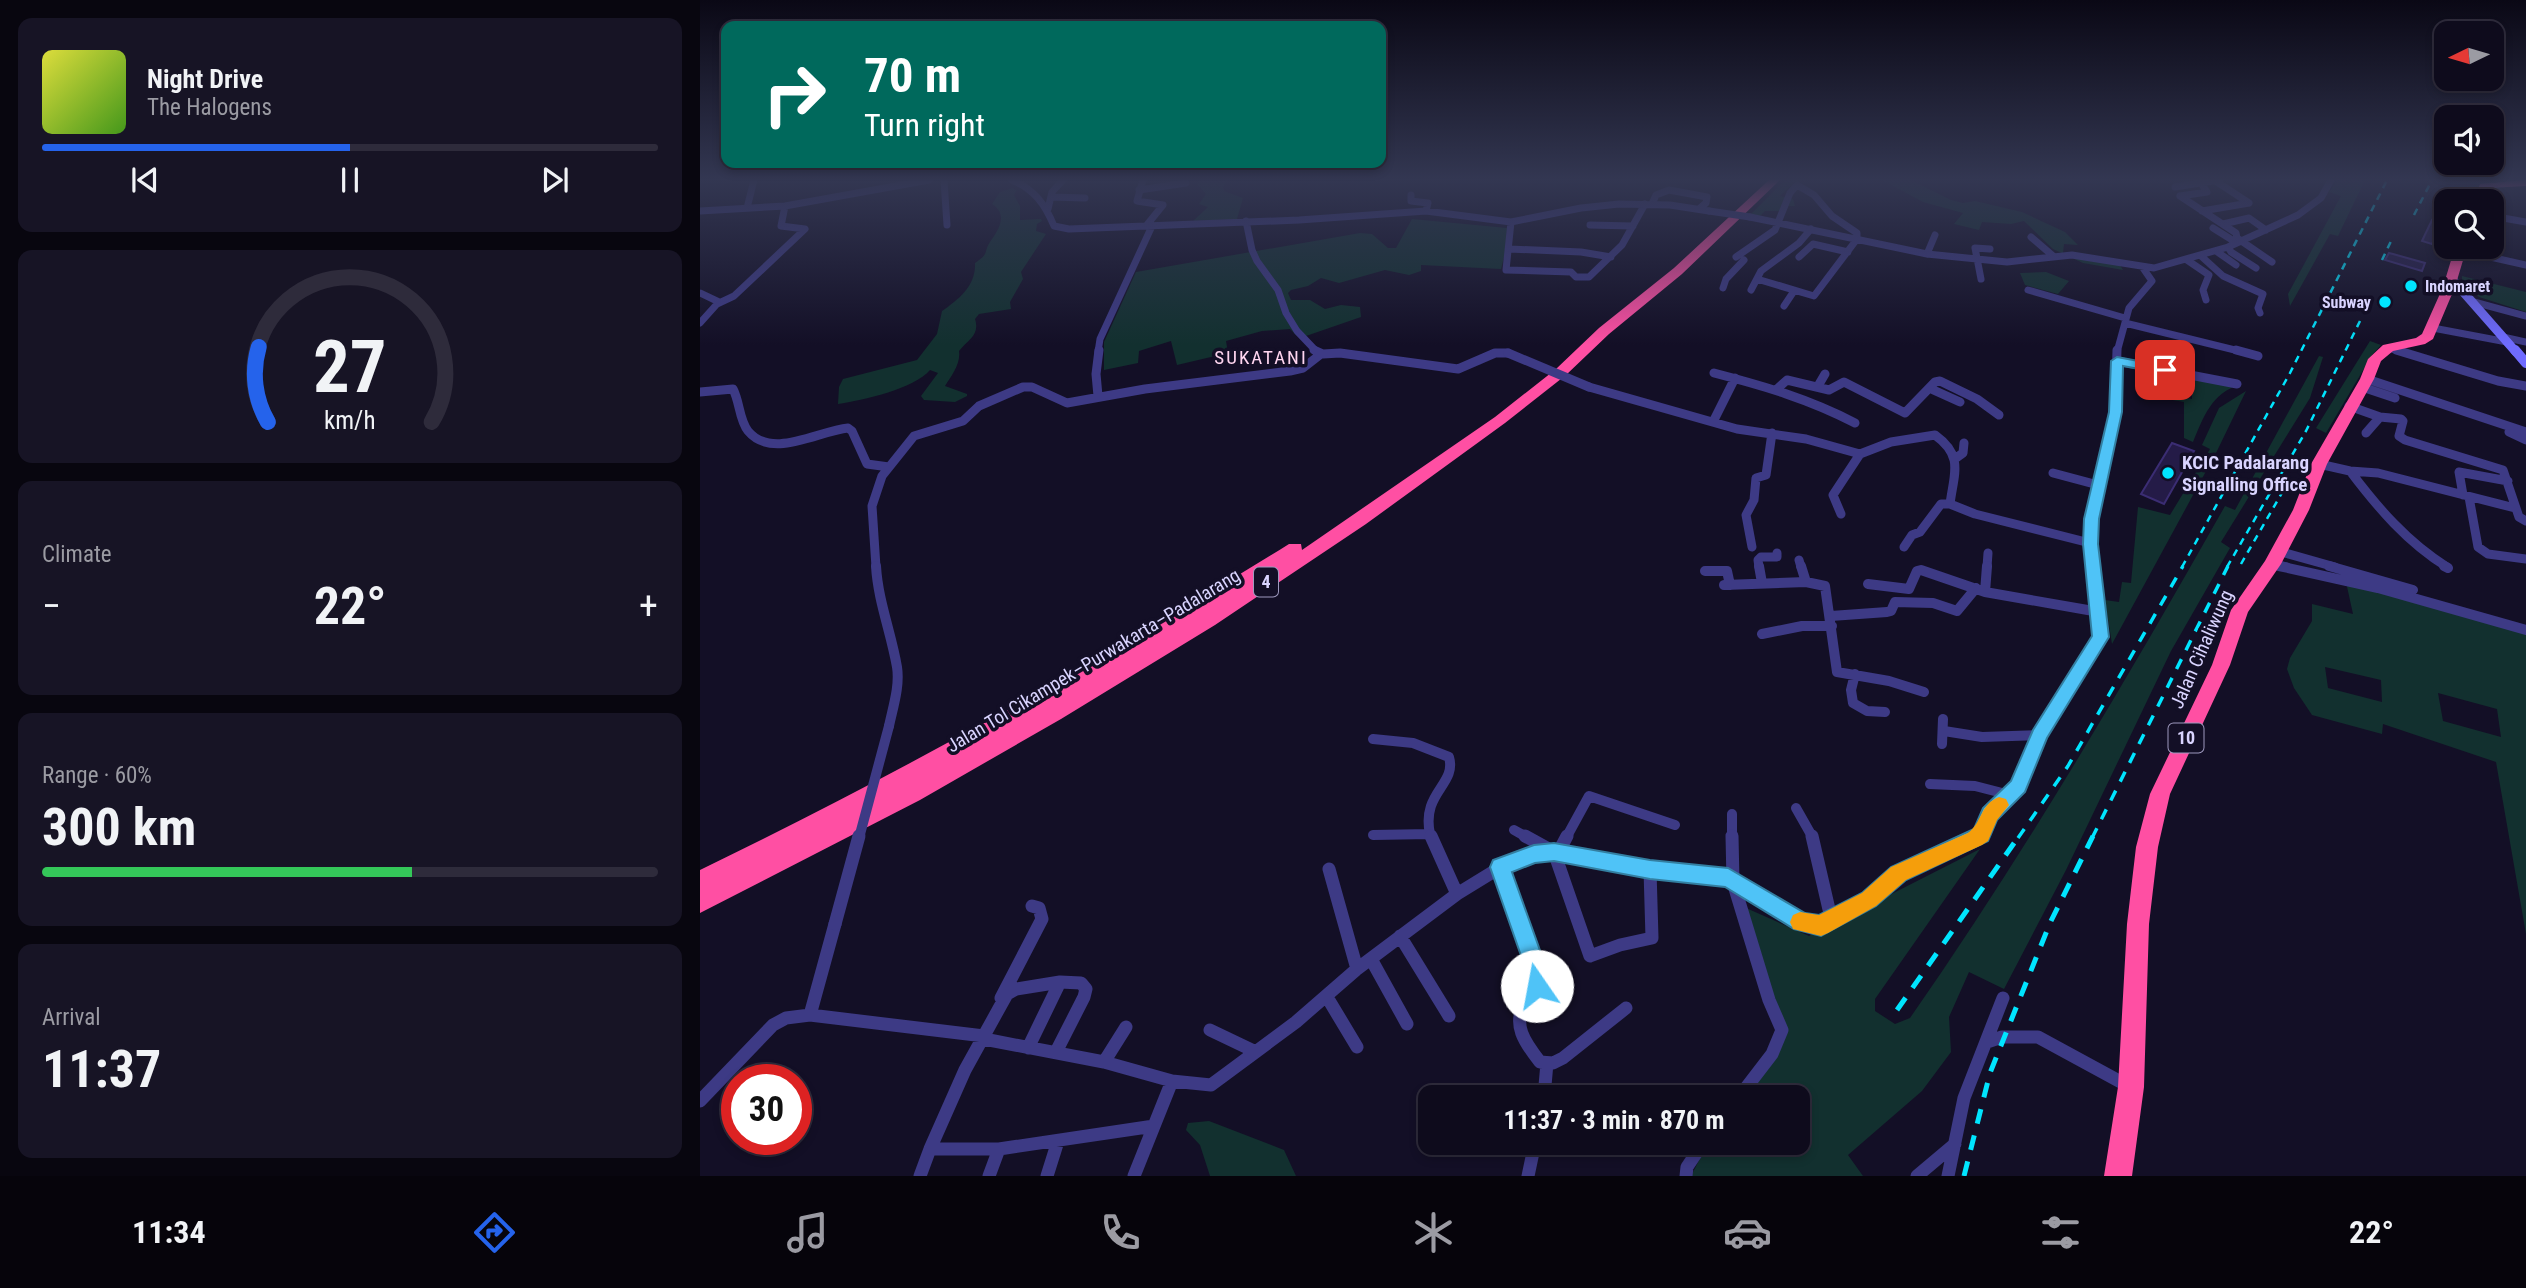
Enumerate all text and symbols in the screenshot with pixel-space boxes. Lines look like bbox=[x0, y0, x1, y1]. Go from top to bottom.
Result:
north arrow bbox=[2434, 21, 2504, 91]
map controls bbox=[2434, 21, 2504, 259]
text: 70 m bbox=[864, 47, 961, 104]
icon: right bbox=[749, 49, 840, 140]
text: Night Drive bbox=[147, 64, 263, 94]
text: The Halogens bbox=[147, 94, 272, 121]
button: sound bbox=[2434, 105, 2504, 175]
text: Turn right bbox=[864, 106, 985, 144]
icon: previous bbox=[126, 161, 164, 199]
icon: pause bbox=[331, 161, 369, 199]
icon: next bbox=[536, 161, 574, 199]
button: search bbox=[2434, 189, 2504, 259]
place label: Indomaret bbox=[2425, 277, 2490, 296]
marker: Indomaret bbox=[2403, 278, 2419, 294]
place label: Subway bbox=[2322, 293, 2371, 312]
marker: Subway bbox=[2377, 294, 2393, 310]
text: 27 bbox=[313, 325, 387, 411]
pin bbox=[2135, 340, 2195, 400]
district label: SUKATANI bbox=[1214, 346, 1308, 369]
icon: arrive bbox=[2146, 351, 2184, 389]
text: km/h bbox=[324, 406, 376, 435]
place label: KCIC Padalarang Signalling Office bbox=[2182, 451, 2309, 496]
marker: KCIC Padalarang Signalling Office bbox=[2160, 465, 2176, 481]
text: Climate bbox=[42, 541, 112, 568]
street label: Jalan Tol Cikampek–Purwakarta–Padalarang bbox=[942, 563, 1244, 757]
road number: 4 bbox=[1254, 568, 1278, 596]
text: 22° bbox=[314, 576, 386, 637]
text: − bbox=[42, 584, 61, 628]
text: + bbox=[639, 584, 658, 628]
street label: Jalan Cihaliwung bbox=[2165, 586, 2238, 712]
road number: 10 bbox=[2168, 724, 2204, 752]
text: Range · 60% bbox=[42, 762, 152, 789]
text: 300 km bbox=[42, 797, 196, 858]
position arrow bbox=[1500, 949, 1574, 1023]
text: Arrival bbox=[42, 1004, 101, 1031]
text: 11:37 bbox=[42, 1039, 161, 1100]
speed limit sign: 30 bbox=[721, 1064, 812, 1155]
text: 11:37 · 3 min · 870 m bbox=[1504, 1105, 1724, 1135]
icon: directions bbox=[470, 1208, 519, 1257]
icon: music bbox=[783, 1208, 832, 1257]
icon: phone bbox=[1096, 1208, 1145, 1257]
icon: climate bbox=[1409, 1208, 1458, 1257]
icon: car bbox=[1723, 1208, 1772, 1257]
icon: filters bbox=[2036, 1208, 2085, 1257]
text: 11:34 bbox=[132, 1213, 206, 1251]
text: 22° bbox=[2349, 1213, 2394, 1251]

